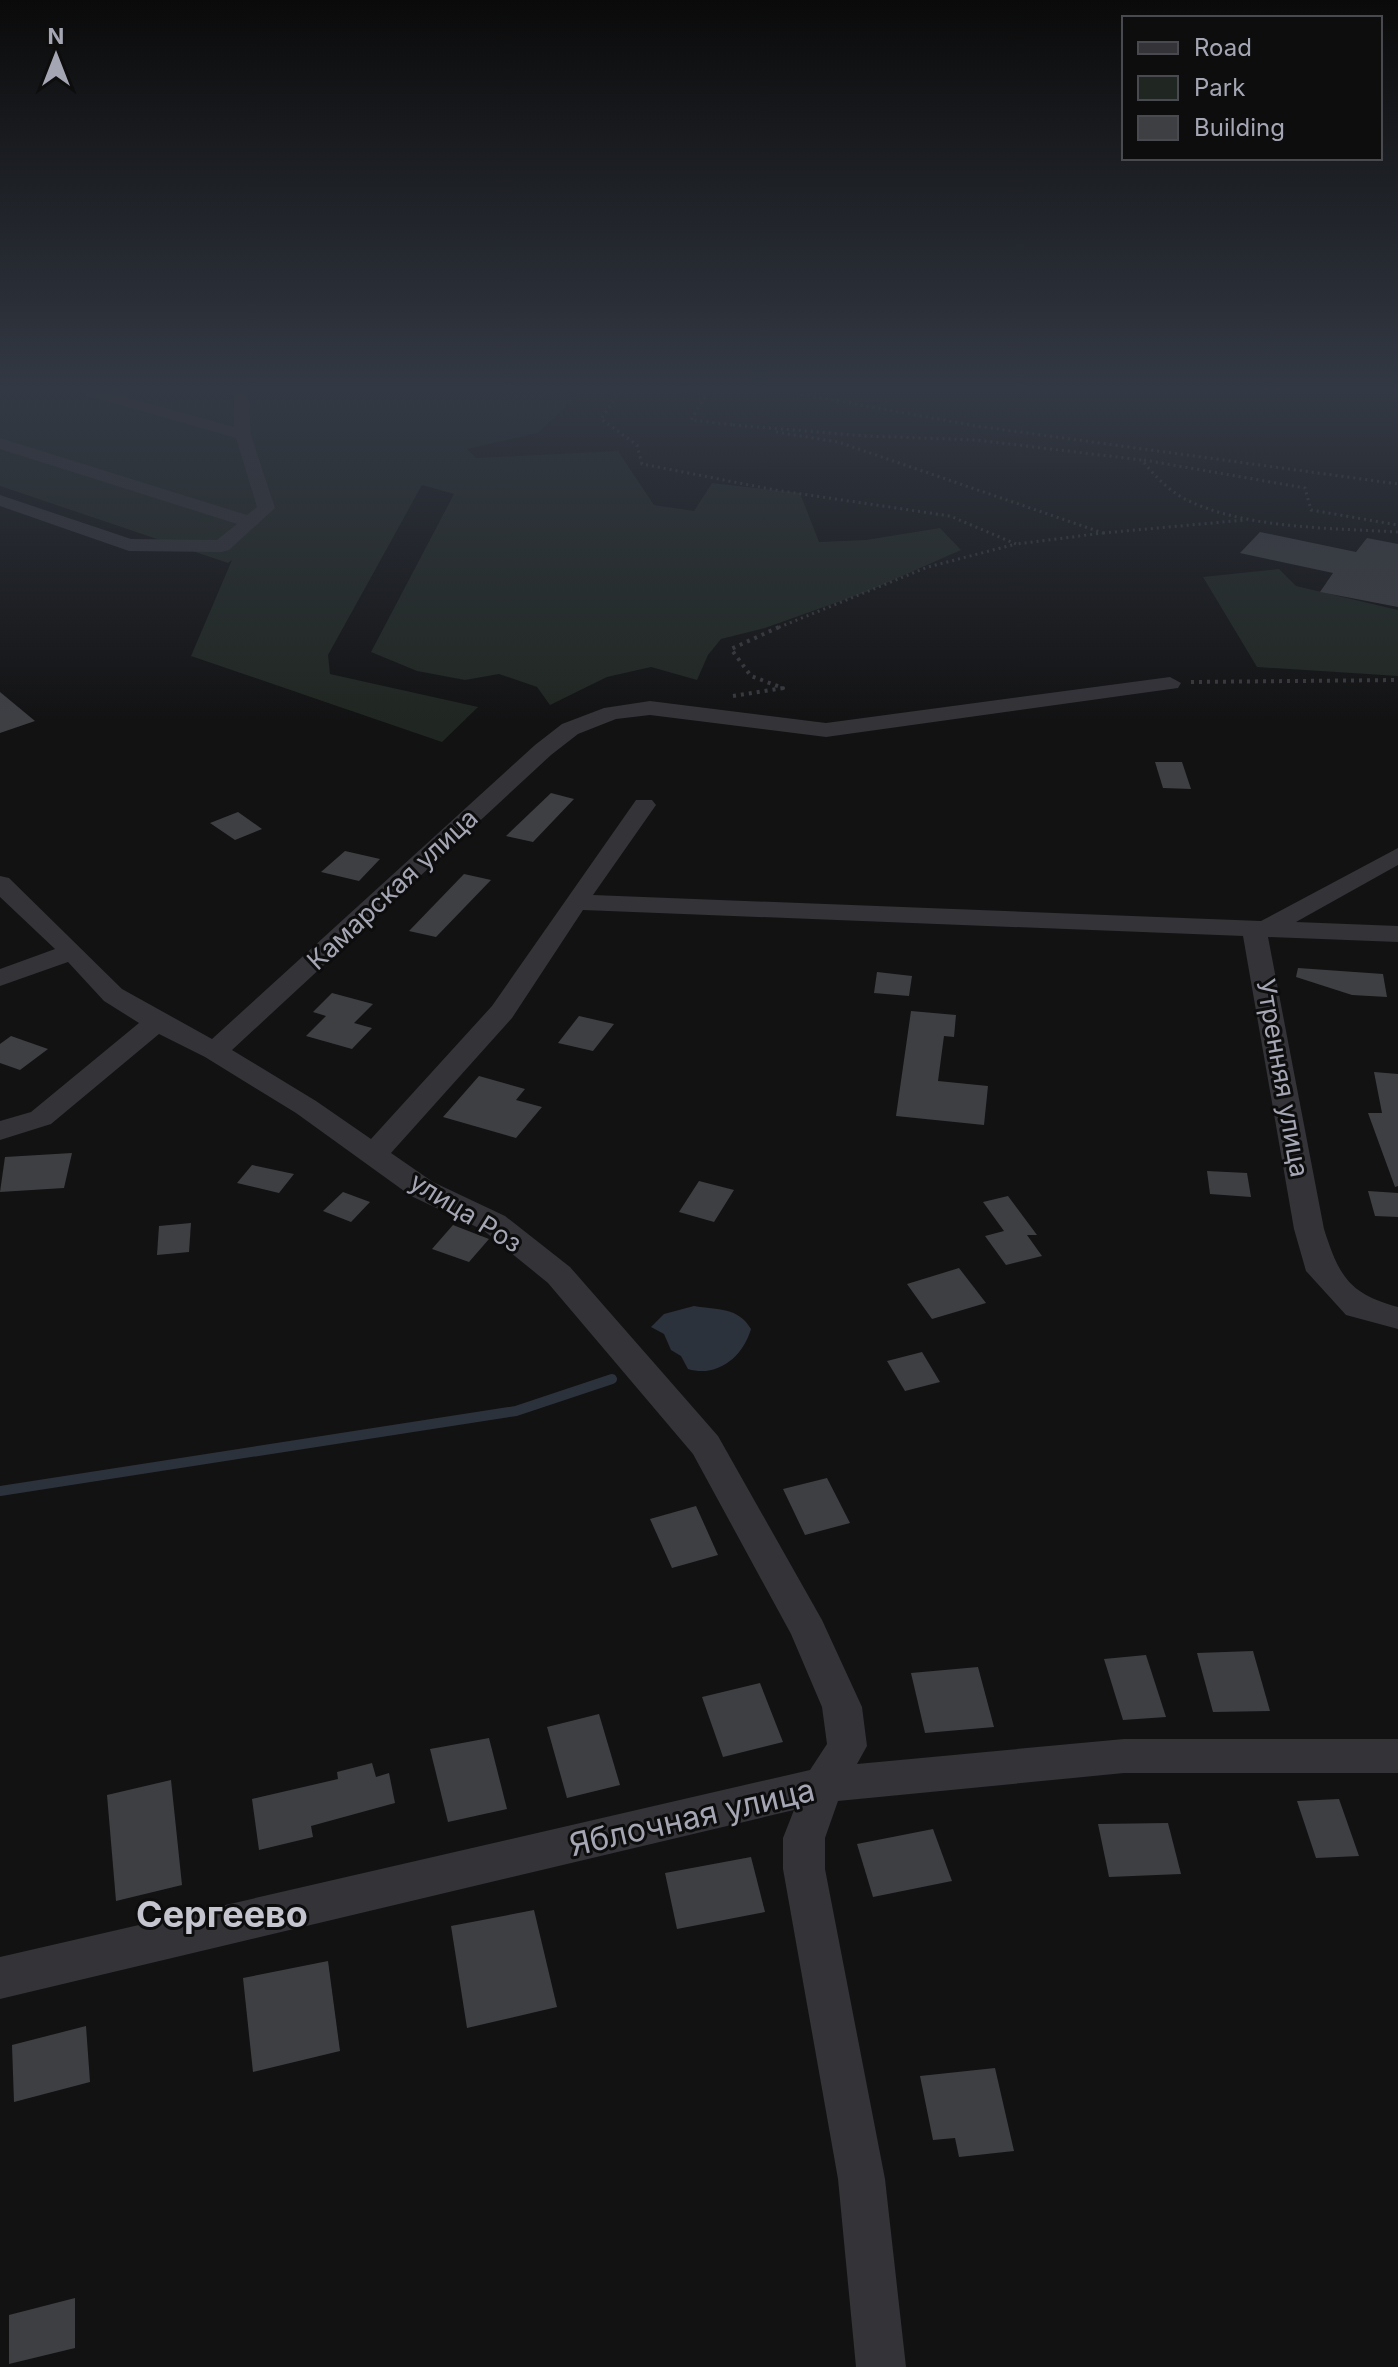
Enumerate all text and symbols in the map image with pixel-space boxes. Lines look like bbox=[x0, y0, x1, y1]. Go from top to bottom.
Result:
north arrow bbox=[16, 16, 96, 96]
legend bbox=[1122, 16, 1382, 160]
text: N bbox=[48, 23, 64, 49]
text: Road bbox=[1194, 33, 1252, 62]
text: Park bbox=[1194, 73, 1245, 102]
text: Building bbox=[1194, 113, 1285, 142]
street label: Камарская улица bbox=[300, 802, 484, 976]
street label: Утренняя улица bbox=[1250, 976, 1316, 1180]
street label: улица Роз bbox=[404, 1165, 528, 1259]
street label: Яблочная улица bbox=[566, 1770, 818, 1864]
district label: Сергеево bbox=[136, 1892, 308, 1936]

